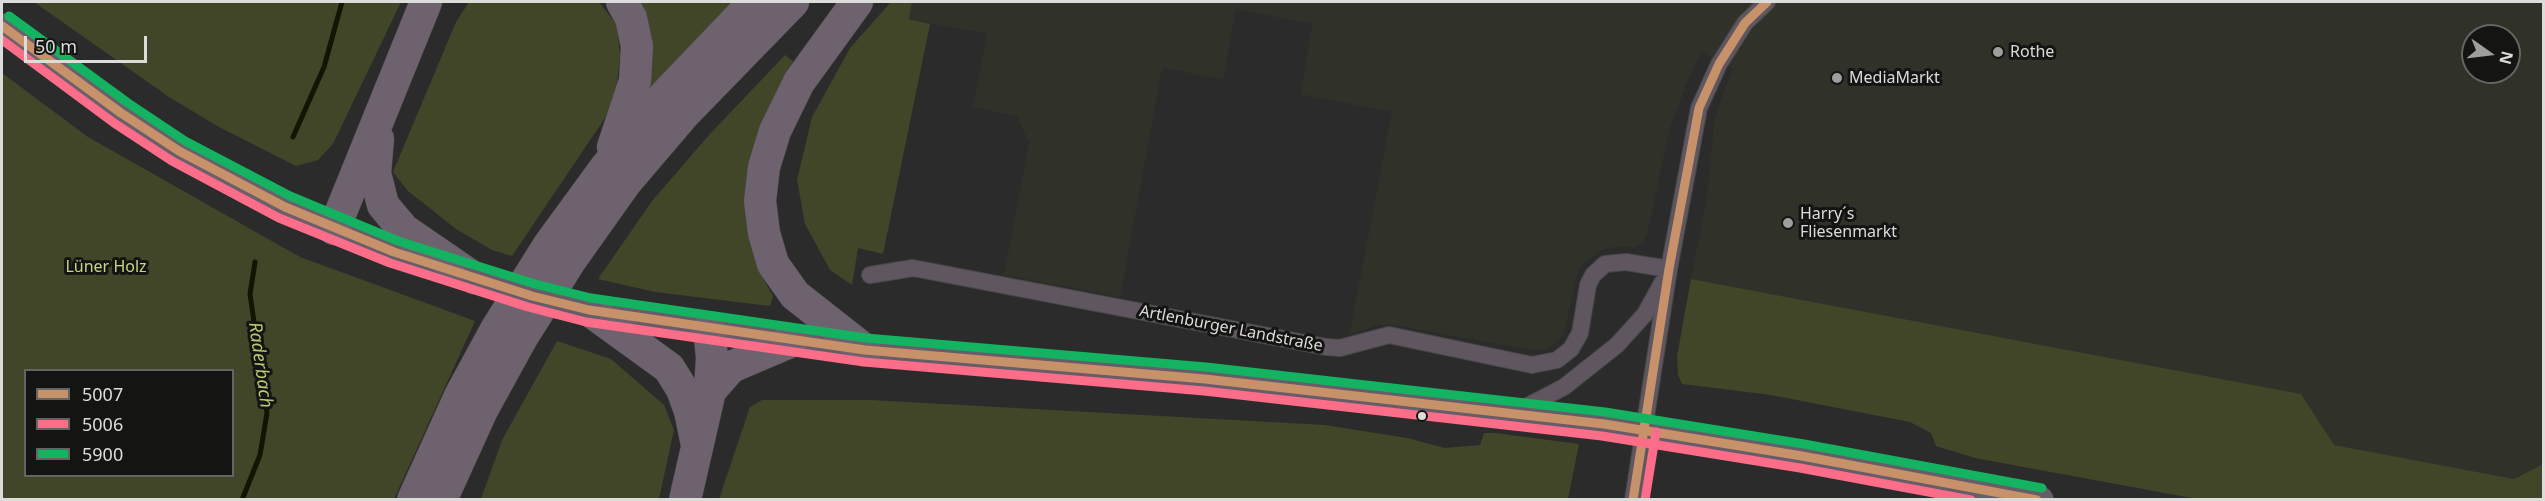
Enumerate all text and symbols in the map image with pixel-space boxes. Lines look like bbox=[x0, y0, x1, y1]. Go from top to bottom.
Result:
scale bar bbox=[27, 24, 150, 62]
north arrow bbox=[2461, 24, 2521, 84]
text: 50 m bbox=[35, 34, 77, 58]
place label: Rothe bbox=[2010, 42, 2054, 62]
marker: Rothe bbox=[1991, 45, 2005, 59]
text: N bbox=[2494, 49, 2519, 67]
place label: MediaMarkt bbox=[1849, 68, 1940, 88]
marker: MediaMarkt bbox=[1830, 71, 1844, 85]
place label: Harry´s Fliesenmarkt bbox=[1800, 204, 1897, 242]
marker: Harry´s Fliesenmarkt bbox=[1781, 216, 1795, 230]
park label: Lüner Holz bbox=[65, 257, 147, 277]
street label: Artlenburger Landstraße bbox=[1138, 302, 1324, 356]
water label: Raderbach bbox=[243, 321, 277, 409]
legend bbox=[24, 369, 234, 477]
text: 5007 bbox=[82, 382, 123, 406]
unlabelled marker bbox=[1416, 410, 1428, 422]
text: 5006 bbox=[82, 412, 123, 436]
text: 5900 bbox=[82, 442, 123, 466]

